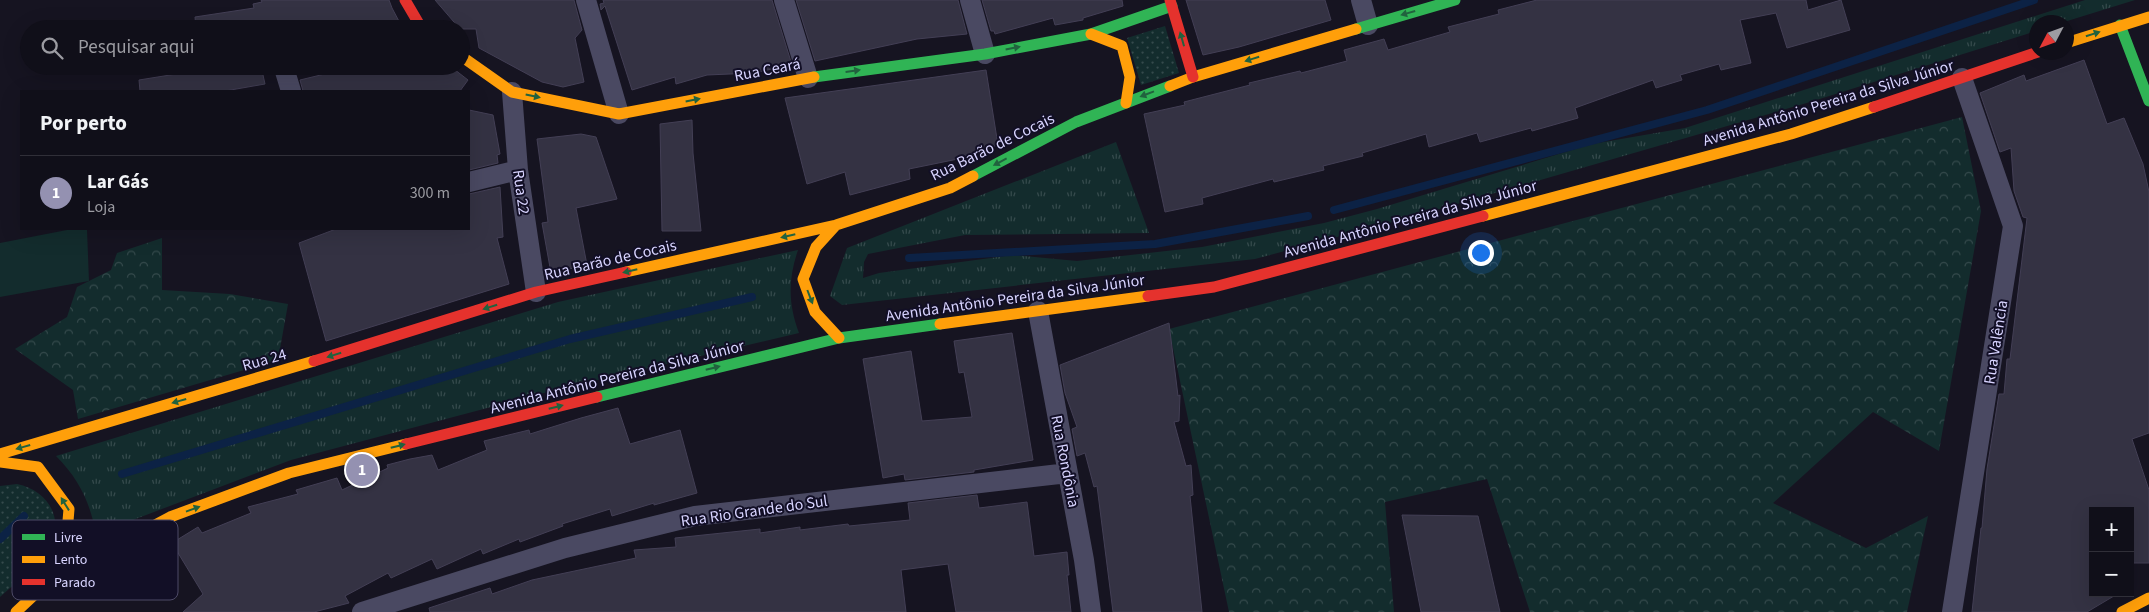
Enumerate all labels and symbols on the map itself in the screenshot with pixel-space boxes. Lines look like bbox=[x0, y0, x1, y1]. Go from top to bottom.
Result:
one-way arrow bbox=[1401, 10, 1416, 18]
north arrow bbox=[2029, 15, 2074, 60]
one-way arrow bbox=[2086, 30, 2101, 38]
one-way arrow bbox=[1177, 31, 1185, 46]
one-way arrow bbox=[1006, 44, 1022, 52]
street label: Rua Ceará bbox=[732, 53, 802, 87]
street label: Avenida Antônio Pereira da Silva Júnior bbox=[1700, 54, 1957, 152]
one-way arrow bbox=[1245, 56, 1260, 64]
one-way arrow bbox=[845, 67, 861, 75]
one-way arrow bbox=[1140, 91, 1155, 99]
one-way arrow bbox=[526, 93, 542, 101]
one-way arrow bbox=[685, 95, 701, 103]
street label: Rua Barão de Cocais bbox=[927, 107, 1058, 186]
one-way arrow bbox=[993, 158, 1007, 166]
street label: Rua 22 bbox=[507, 168, 535, 216]
street label: Avenida Antônio Pereira da Silva Júnior bbox=[1281, 174, 1540, 263]
one-way arrow bbox=[781, 232, 796, 240]
street label: Rua Barão de Cocais bbox=[542, 234, 679, 286]
your location bbox=[1468, 240, 1494, 266]
one-way arrow bbox=[621, 268, 637, 276]
street label: Avenida Antônio Pereira da Silva Júnior bbox=[884, 269, 1147, 327]
one-way arrow bbox=[807, 290, 814, 305]
street label: Rua Valência bbox=[1978, 298, 2014, 386]
one-way arrow bbox=[482, 303, 497, 311]
street label: Avenida Antônio Pereira da Silva Júnior bbox=[488, 335, 747, 419]
street label: Rua 24 bbox=[240, 343, 289, 377]
one-way arrow bbox=[327, 351, 342, 359]
one-way arrow bbox=[706, 364, 721, 372]
one-way arrow bbox=[171, 397, 186, 405]
one-way arrow bbox=[548, 403, 563, 411]
street label: Rua Rondônia bbox=[1045, 413, 1085, 509]
one-way arrow bbox=[390, 442, 405, 450]
one-way arrow bbox=[15, 443, 30, 451]
pin: 1 bbox=[346, 451, 378, 489]
street label: Rua Rio Grande do Sul bbox=[679, 490, 829, 532]
one-way arrow bbox=[60, 497, 69, 511]
one-way arrow bbox=[185, 505, 200, 512]
legend bbox=[12, 520, 178, 600]
text: Livre bbox=[54, 528, 83, 548]
text: Lento bbox=[54, 550, 87, 570]
text: Parado bbox=[54, 573, 95, 593]

